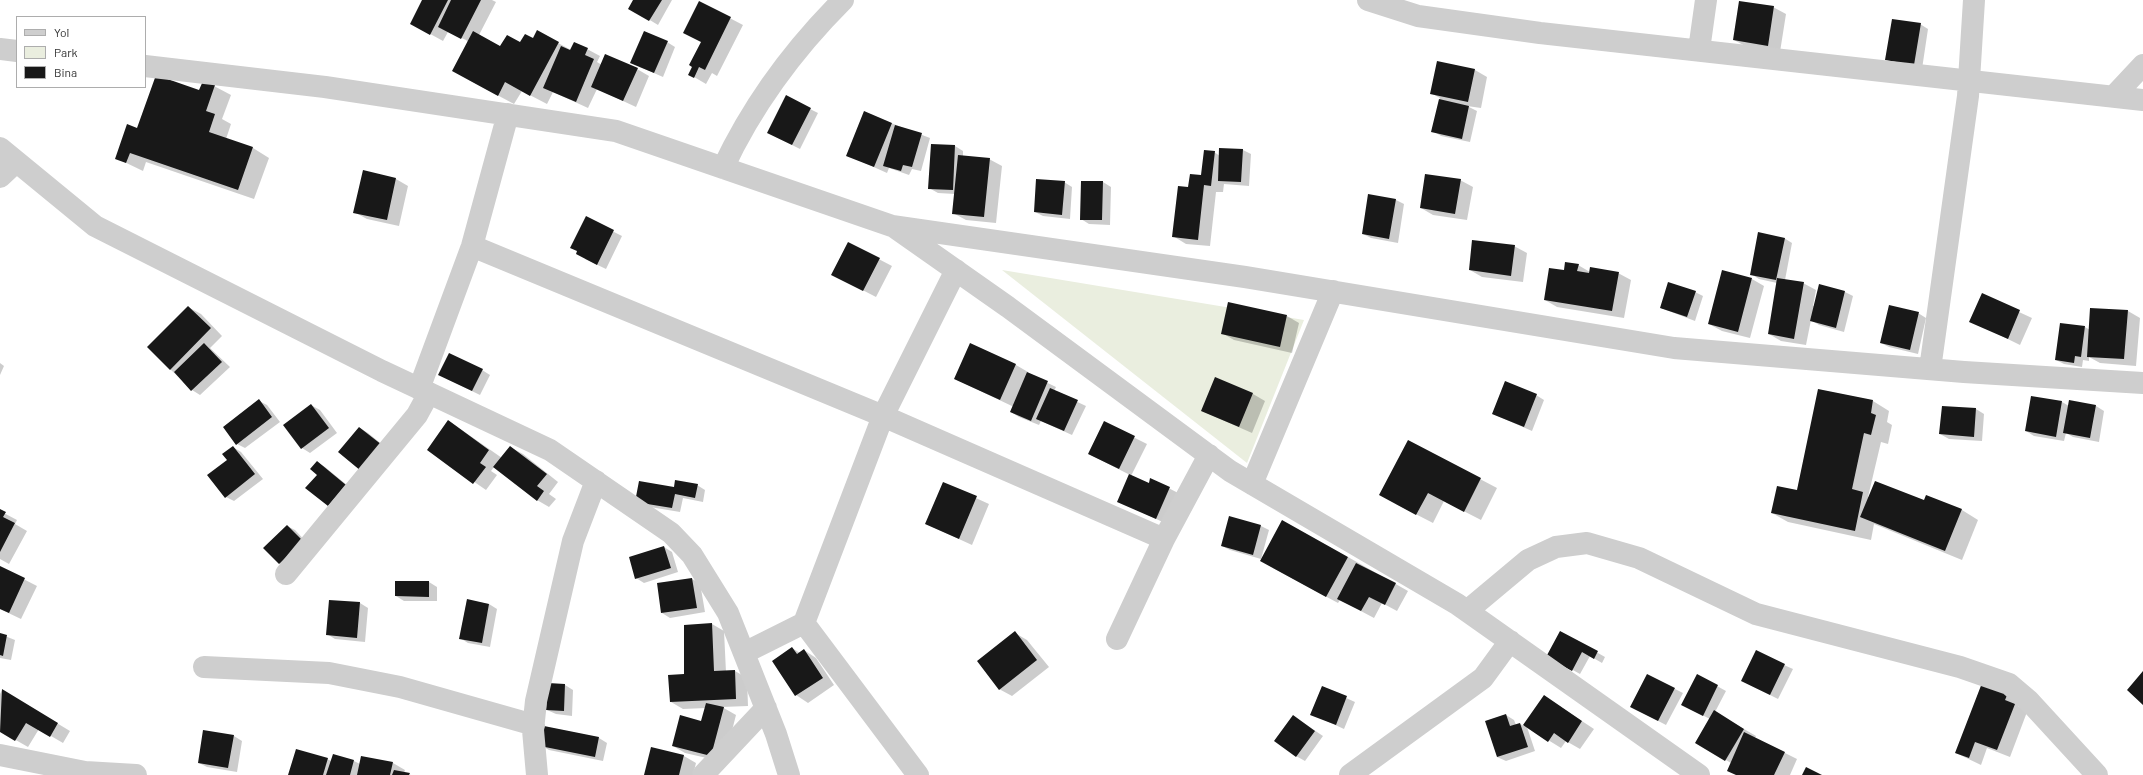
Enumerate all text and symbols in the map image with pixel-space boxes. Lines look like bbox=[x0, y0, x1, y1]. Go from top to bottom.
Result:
legend bbox=[16, 16, 146, 88]
text: Yol bbox=[54, 25, 69, 39]
text: Park bbox=[54, 45, 78, 59]
text: Bina bbox=[54, 65, 77, 79]

